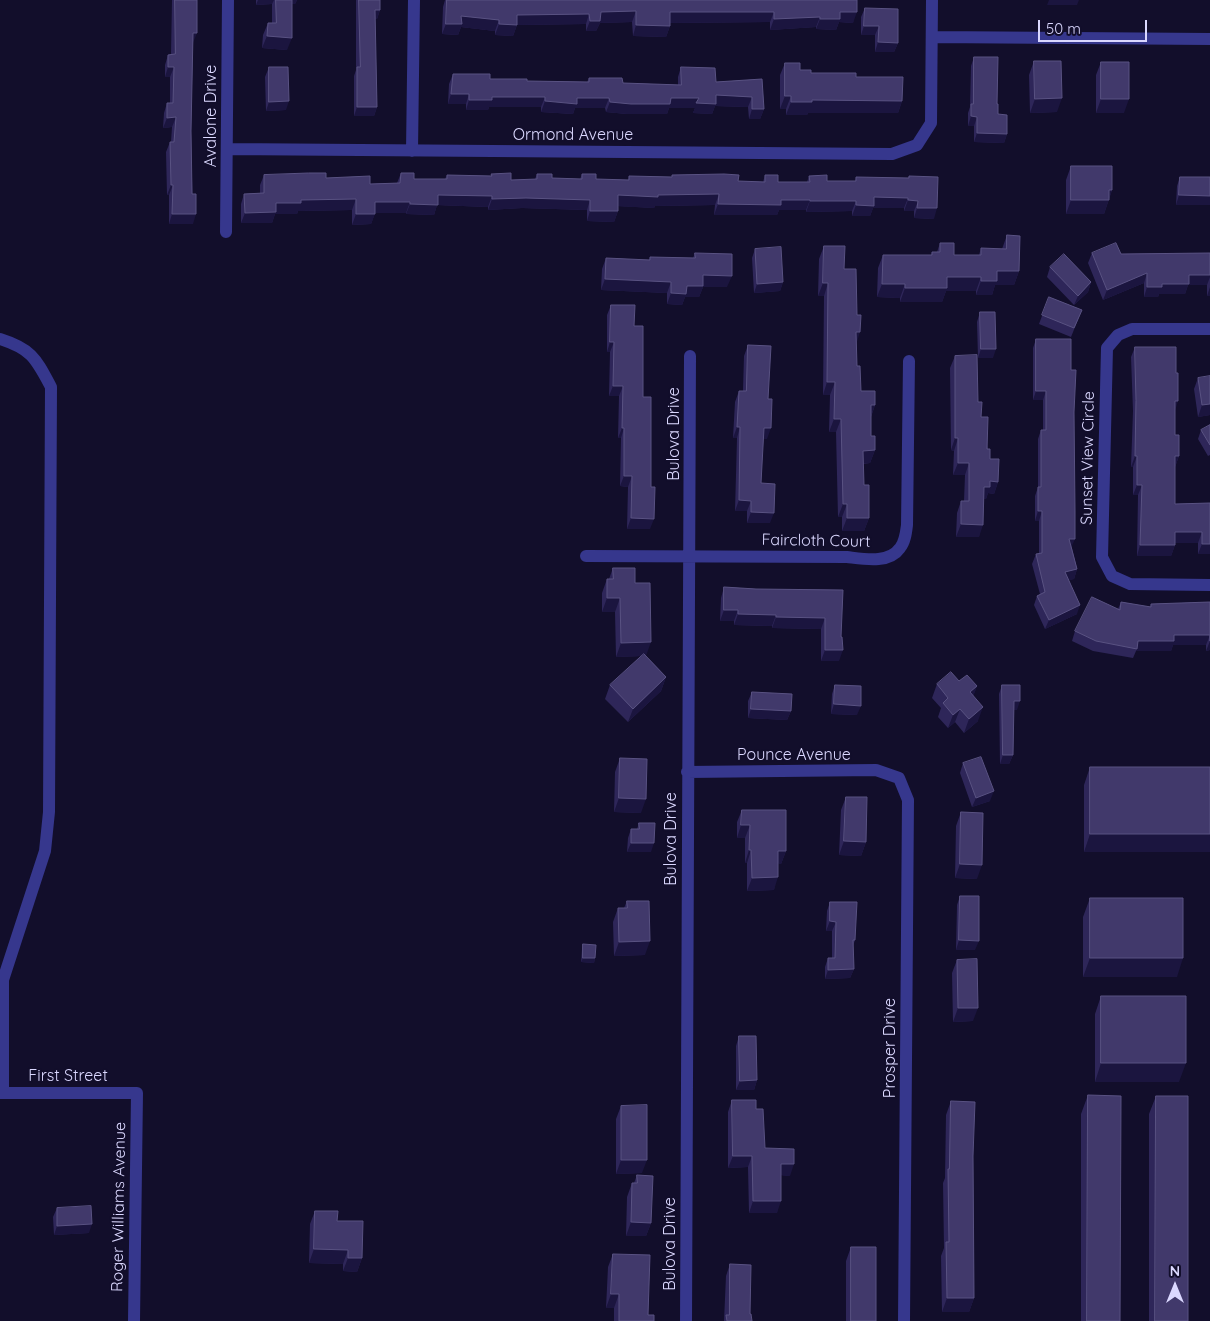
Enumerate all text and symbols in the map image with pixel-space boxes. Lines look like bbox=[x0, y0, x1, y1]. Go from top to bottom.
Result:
scale bar bbox=[1040, 10, 1149, 42]
text: 50 m bbox=[1046, 19, 1081, 38]
street label: Avalone Drive bbox=[201, 65, 221, 167]
street label: Ormond Avenue bbox=[513, 125, 633, 145]
street label: Bulova Drive bbox=[664, 387, 684, 481]
street label: Sunset View Circle bbox=[1077, 391, 1099, 525]
street label: Faircloth Court bbox=[761, 530, 871, 552]
street label: Pounce Avenue bbox=[737, 745, 851, 765]
street label: Bulova Drive bbox=[661, 792, 681, 886]
street label: Prosper Drive bbox=[880, 998, 900, 1098]
street label: First Street bbox=[28, 1066, 108, 1086]
street label: Roger Williams Avenue bbox=[108, 1122, 130, 1292]
street label: Bulova Drive bbox=[660, 1197, 680, 1291]
north arrow bbox=[1150, 1261, 1200, 1311]
text: N bbox=[1170, 1262, 1180, 1280]

